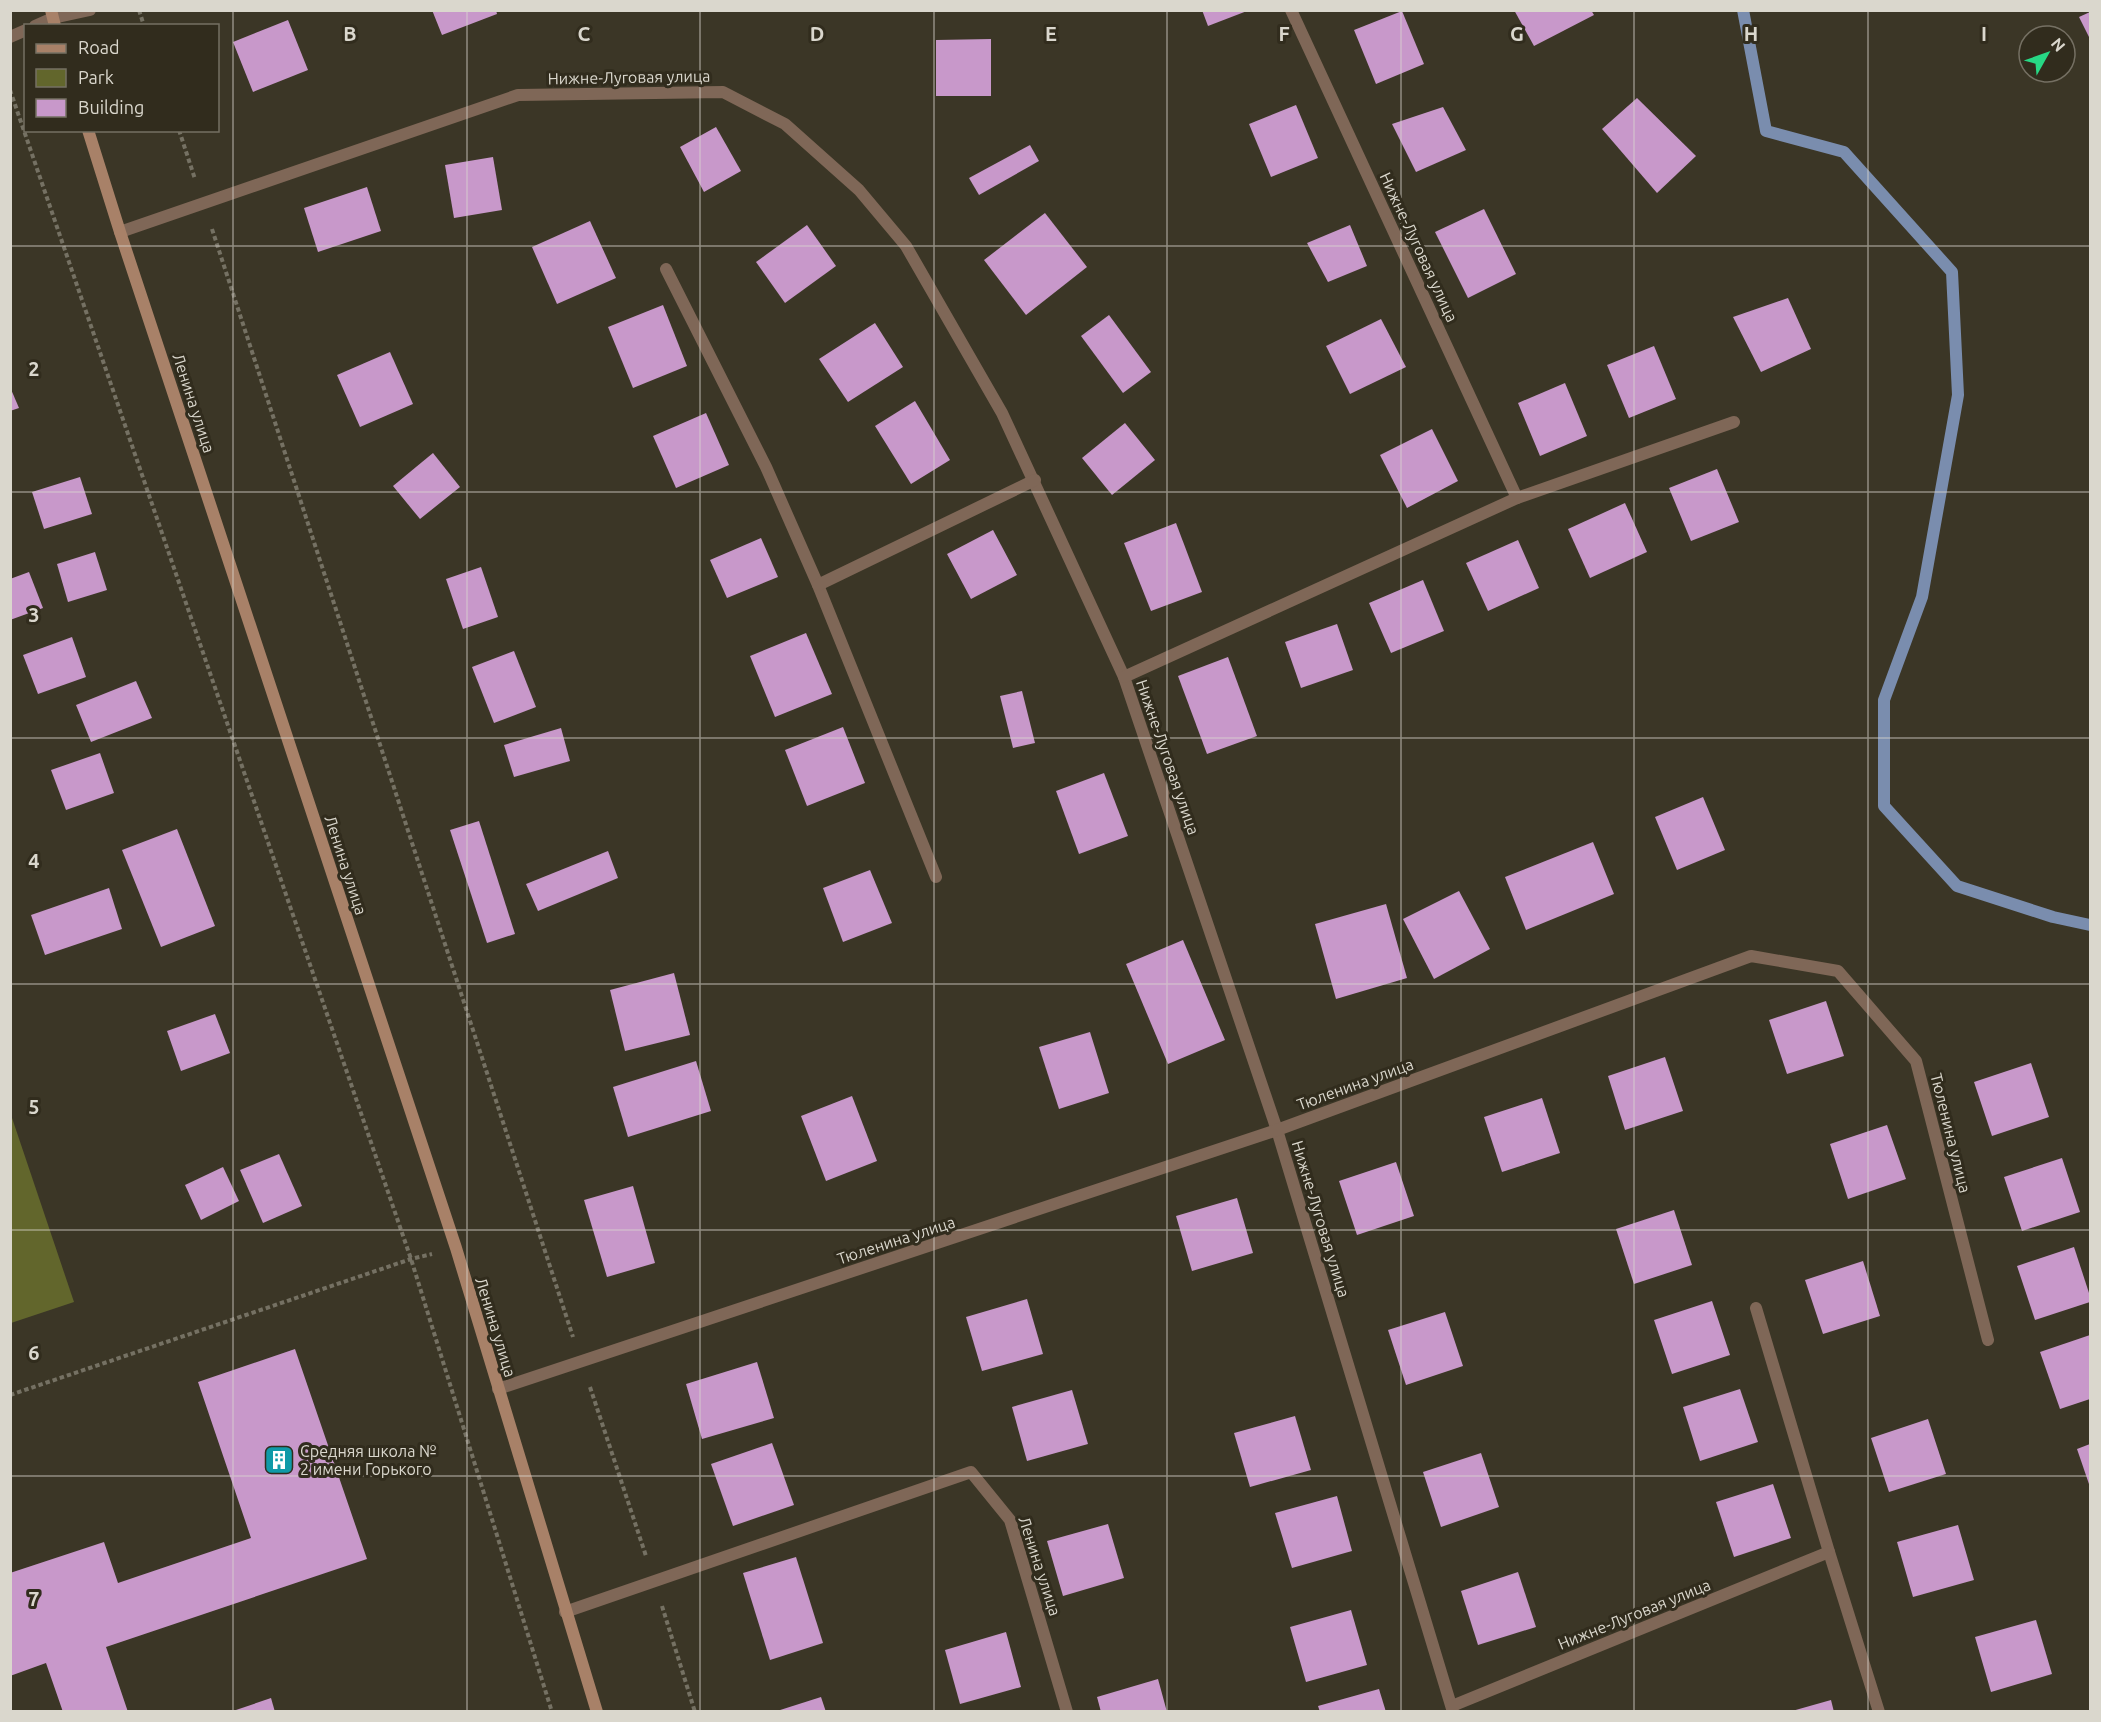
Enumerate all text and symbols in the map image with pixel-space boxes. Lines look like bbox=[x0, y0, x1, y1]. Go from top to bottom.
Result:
text: B bbox=[343, 22, 357, 45]
text: C bbox=[578, 22, 591, 45]
text: D bbox=[810, 22, 824, 45]
text: E bbox=[1045, 22, 1057, 45]
text: F bbox=[1278, 22, 1290, 45]
text: G bbox=[1510, 22, 1524, 45]
text: H bbox=[1744, 22, 1758, 45]
text: I bbox=[1981, 22, 1987, 45]
legend bbox=[24, 24, 219, 132]
north arrow bbox=[2017, 24, 2077, 84]
text: N bbox=[2048, 34, 2069, 55]
text: Road bbox=[78, 37, 120, 57]
text: Park bbox=[78, 67, 114, 87]
street label: Нижне-Луговая улица bbox=[547, 67, 711, 87]
text: Building bbox=[78, 97, 144, 117]
street label: Нижне-Луговая улица bbox=[1376, 169, 1462, 325]
street label: Ленина улица bbox=[169, 351, 219, 455]
text: 2 bbox=[28, 357, 40, 380]
text: 3 bbox=[28, 603, 40, 626]
street label: Нижне-Луговая улица bbox=[1133, 677, 1203, 837]
street label: Ленина улица bbox=[321, 813, 371, 917]
text: 4 bbox=[28, 849, 40, 872]
street label: Тюленина улица bbox=[1294, 1055, 1416, 1113]
street label: Тюленина улица bbox=[1927, 1071, 1975, 1195]
text: 5 bbox=[28, 1095, 40, 1118]
street label: Нижне-Луговая улица bbox=[1289, 1138, 1353, 1300]
street label: Тюленина улица bbox=[835, 1212, 957, 1268]
street label: Ленина улица bbox=[472, 1275, 520, 1379]
text: 6 bbox=[28, 1341, 40, 1364]
place label: Средняя школа № 2 имени Горького bbox=[300, 1442, 437, 1478]
building icon: Средняя школа № 2 имени Горького bbox=[263, 1444, 295, 1476]
street label: Ленина улица bbox=[1015, 1514, 1065, 1618]
street label: Нижне-Луговая улица bbox=[1555, 1575, 1713, 1653]
text: 7 bbox=[28, 1587, 40, 1610]

